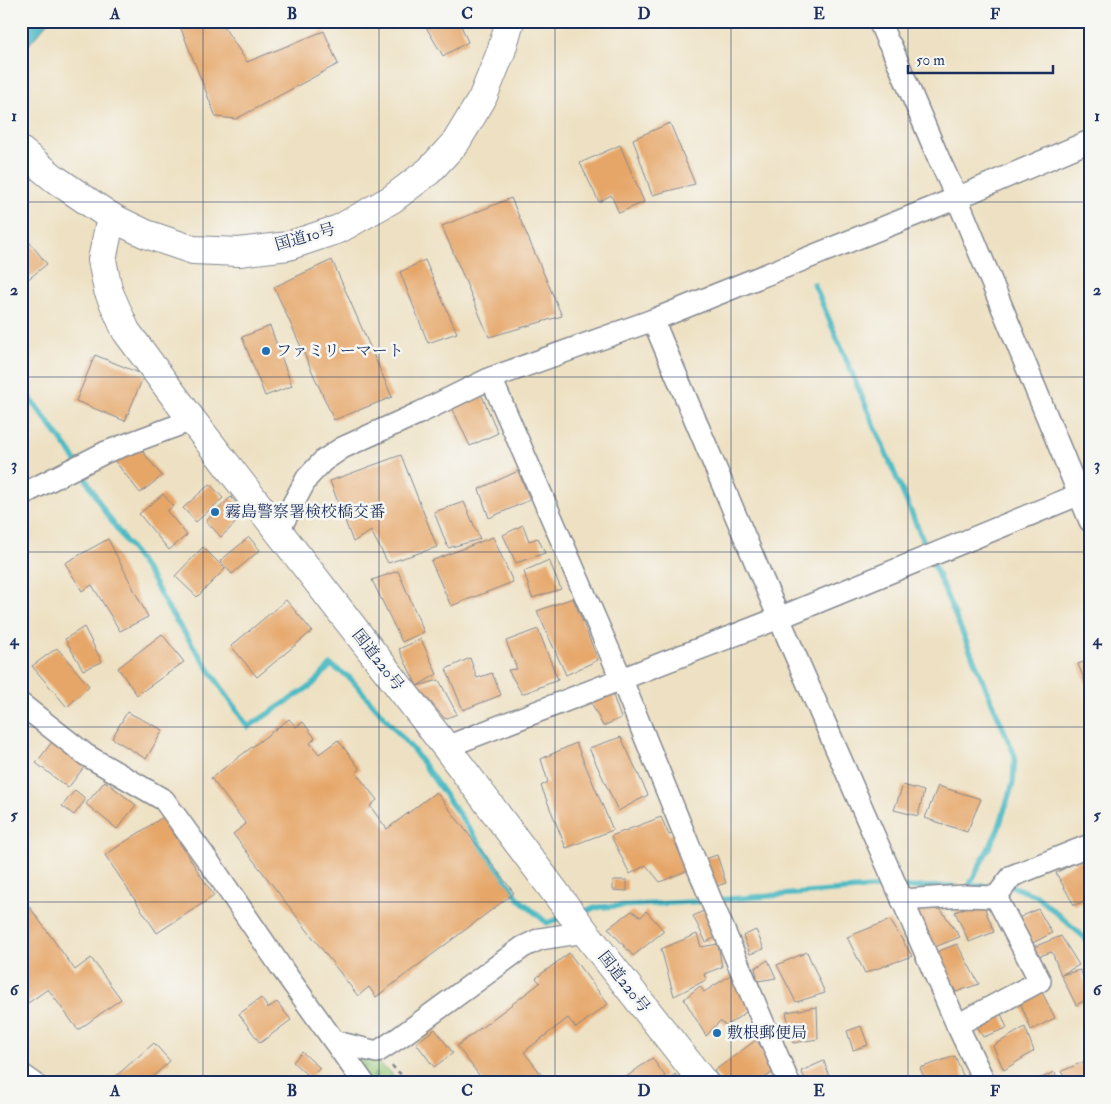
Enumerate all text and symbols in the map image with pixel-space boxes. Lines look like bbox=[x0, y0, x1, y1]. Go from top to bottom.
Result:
text: A bbox=[109, 4, 121, 24]
text: B bbox=[287, 4, 297, 24]
text: C bbox=[461, 4, 473, 24]
text: D bbox=[637, 4, 651, 24]
text: E bbox=[813, 4, 825, 24]
text: F bbox=[990, 4, 1000, 24]
scale bar bbox=[908, 42, 1054, 74]
text: 50 m bbox=[916, 51, 945, 70]
text: 1 bbox=[11, 106, 17, 126]
text: 1 bbox=[1094, 106, 1100, 126]
street label: 国道10号 bbox=[273, 219, 337, 255]
text: 2 bbox=[10, 280, 18, 300]
text: 2 bbox=[1093, 280, 1101, 300]
place label: ファミリーマート bbox=[276, 341, 404, 361]
marker: ファミリーマート bbox=[260, 345, 272, 357]
text: 3 bbox=[11, 455, 17, 475]
text: 3 bbox=[1094, 455, 1100, 475]
place label: 霧島警察署検校橋交番 bbox=[225, 502, 385, 522]
marker: 霧島警察署検校橋交番 bbox=[209, 506, 221, 518]
street label: 国道220号 bbox=[348, 625, 408, 695]
text: 4 bbox=[9, 630, 20, 650]
text: 4 bbox=[1092, 630, 1103, 650]
text: 5 bbox=[10, 805, 18, 825]
text: 5 bbox=[1093, 805, 1101, 825]
street label: 国道220号 bbox=[594, 947, 654, 1017]
text: 6 bbox=[10, 980, 20, 1000]
text: 6 bbox=[1093, 980, 1103, 1000]
place label: 敷根郵便局 bbox=[727, 1023, 807, 1043]
marker: 敷根郵便局 bbox=[711, 1027, 723, 1039]
text: A bbox=[109, 1081, 121, 1101]
text: B bbox=[287, 1081, 297, 1101]
text: C bbox=[461, 1081, 473, 1101]
text: D bbox=[637, 1081, 651, 1101]
text: E bbox=[813, 1081, 825, 1101]
text: F bbox=[990, 1081, 1000, 1101]

